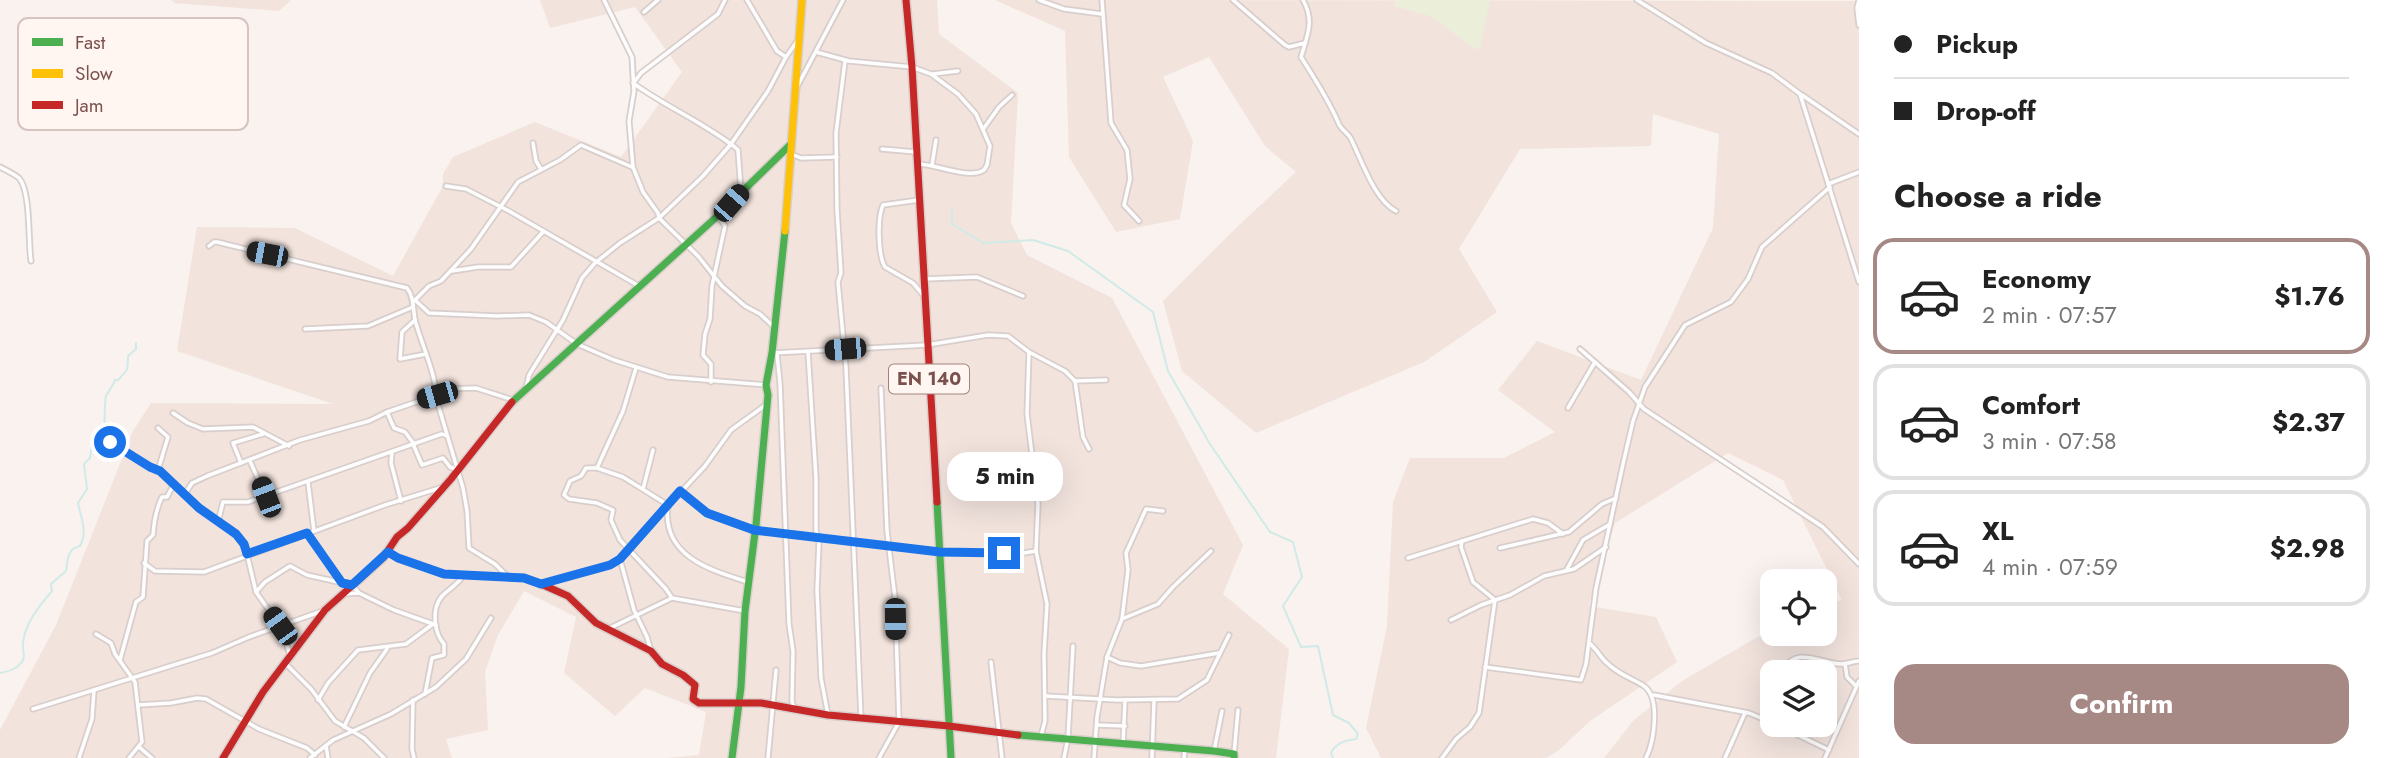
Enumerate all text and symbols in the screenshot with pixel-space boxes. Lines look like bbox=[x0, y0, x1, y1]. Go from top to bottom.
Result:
legend bbox=[18, 18, 248, 130]
text: Pickup bbox=[1936, 25, 2018, 63]
text: Fast bbox=[75, 29, 106, 56]
text: Slow bbox=[75, 60, 113, 87]
text: Jam bbox=[72, 92, 104, 119]
text: Drop-off bbox=[1936, 92, 2036, 130]
text: Choose a ride bbox=[1894, 173, 2102, 219]
car bbox=[710, 180, 753, 226]
car bbox=[245, 240, 290, 268]
text: Economy bbox=[1982, 260, 2091, 298]
icon: car bbox=[1898, 265, 1961, 328]
text: $1.76 bbox=[2274, 277, 2345, 315]
text: 2 min · 07:57 bbox=[1982, 298, 2117, 332]
car bbox=[824, 337, 867, 361]
road number: EN 140 bbox=[889, 365, 969, 394]
car bbox=[414, 379, 461, 411]
text: Comfort bbox=[1982, 386, 2080, 424]
icon: car bbox=[1898, 391, 1961, 454]
text: $2.37 bbox=[2272, 403, 2345, 441]
text: 3 min · 07:58 bbox=[1982, 424, 2116, 458]
route start bbox=[94, 426, 126, 458]
callout: 5 min bbox=[946, 452, 1062, 500]
text: 5 min bbox=[975, 459, 1035, 493]
car bbox=[249, 474, 284, 520]
text: XL bbox=[1982, 512, 2014, 550]
icon: car bbox=[1898, 517, 1961, 580]
text: $2.98 bbox=[2270, 529, 2345, 567]
route end bbox=[988, 537, 1020, 569]
text: 4 min · 07:59 bbox=[1982, 550, 2118, 584]
map controls bbox=[1760, 569, 1837, 737]
button: locate bbox=[1760, 569, 1837, 646]
car bbox=[885, 598, 906, 640]
car bbox=[260, 603, 301, 649]
button: layers bbox=[1760, 660, 1837, 737]
button: Confirm bbox=[1894, 664, 2349, 744]

